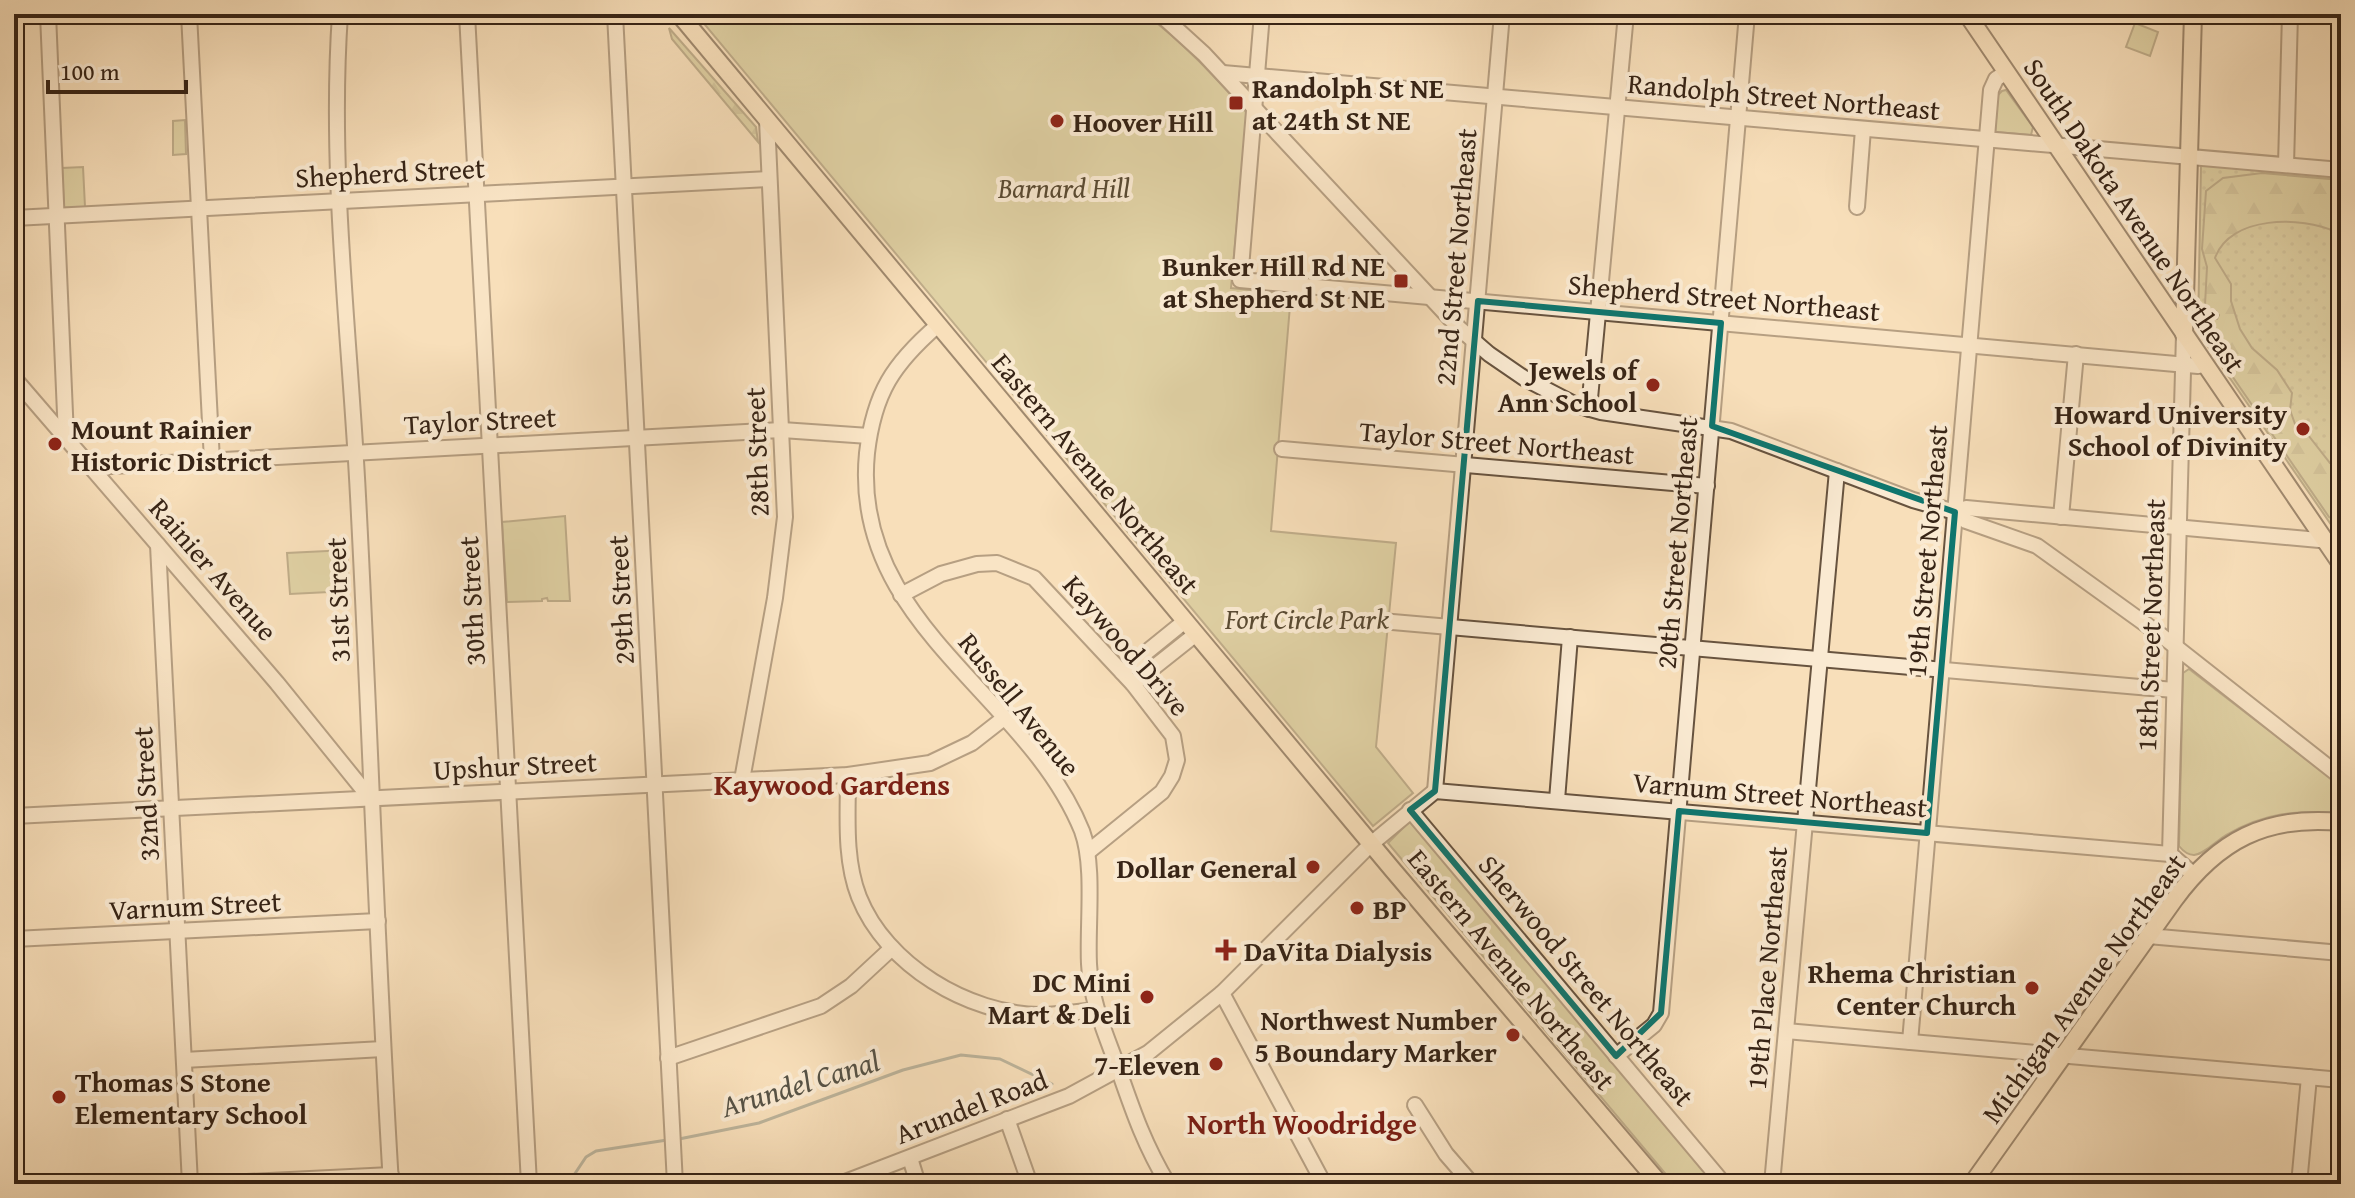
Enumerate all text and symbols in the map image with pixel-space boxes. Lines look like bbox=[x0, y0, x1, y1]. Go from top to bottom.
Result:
scale bar bbox=[48, 44, 186, 94]
street label: South Dakota Avenue Northeast bbox=[2014, 49, 2256, 381]
text: 100 m bbox=[60, 54, 120, 89]
street label: Randolph Street Northeast bbox=[1626, 62, 1942, 130]
place label: Randolph St NE at 24th St NE bbox=[1252, 67, 1444, 140]
marker: Randolph St NE at 24th St NE bbox=[1227, 94, 1245, 112]
place label: Hoover Hill bbox=[1073, 101, 1214, 142]
marker: Hoover Hill bbox=[1048, 112, 1066, 130]
street label: 22nd Street Northeast bbox=[1423, 127, 1487, 387]
street label: Shepherd Street bbox=[294, 147, 486, 197]
park label: Barnard Hill bbox=[997, 167, 1130, 208]
place label: Bunker Hill Rd NE at Shepherd St NE bbox=[1162, 245, 1385, 318]
street label: Shepherd Street Northeast bbox=[1566, 263, 1882, 331]
marker: Bunker Hill Rd NE at Shepherd St NE bbox=[1392, 272, 1410, 290]
street label: Eastern Avenue Northeast bbox=[983, 343, 1210, 603]
place label: Jewels of Ann School bbox=[1498, 349, 1640, 422]
marker: Jewels of Ann School bbox=[1644, 376, 1662, 394]
street label: 28th Street bbox=[733, 386, 779, 517]
place label: Howard University School of Divinity bbox=[2054, 393, 2288, 466]
street label: Taylor Street bbox=[403, 396, 557, 444]
place label: Mount Rainier Historic District bbox=[71, 408, 272, 481]
street label: Taylor Street Northeast bbox=[1358, 410, 1636, 474]
street label: 20th Street Northeast bbox=[1645, 415, 1707, 671]
marker: Howard University School of Divinity bbox=[2294, 420, 2312, 438]
street label: 19th Street Northeast bbox=[1895, 423, 1957, 679]
marker: Mount Rainier Historic District bbox=[46, 435, 64, 453]
street label: Rainier Avenue bbox=[140, 488, 288, 650]
street label: 18th Street Northeast bbox=[2125, 498, 2175, 752]
street label: 29th Street bbox=[596, 534, 644, 666]
street label: 30th Street bbox=[447, 535, 495, 667]
street label: 31st Street bbox=[314, 537, 360, 663]
street label: Kaywood Drive bbox=[1054, 565, 1200, 725]
park label: Fort Circle Park bbox=[1224, 598, 1389, 639]
street label: Russell Avenue bbox=[949, 623, 1091, 785]
street label: 32nd Street bbox=[121, 726, 169, 862]
street label: Upshur Street bbox=[432, 740, 598, 790]
street label: Varnum Street Northeast bbox=[1631, 761, 1929, 827]
district label: Kaywood Gardens bbox=[714, 762, 950, 806]
street label: Eastern Avenue Northeast bbox=[1399, 839, 1626, 1099]
street label: Michigan Avenue Northeast bbox=[1971, 844, 2195, 1131]
street label: Sherwood Street Northeast bbox=[1469, 845, 1705, 1115]
street label: 19th Place Northeast bbox=[1735, 845, 1797, 1091]
place label: Dollar General bbox=[1116, 847, 1297, 888]
marker: Dollar General bbox=[1304, 858, 1322, 876]
street label: Varnum Street bbox=[108, 880, 282, 930]
place label: BP bbox=[1373, 888, 1407, 929]
marker: BP bbox=[1348, 899, 1366, 917]
place label: DaVita Dialysis bbox=[1244, 930, 1432, 971]
marker: DaVita Dialysis bbox=[1215, 939, 1237, 961]
place label: Rhema Christian Center Church bbox=[1808, 952, 2016, 1025]
place label: DC Mini Mart & Deli bbox=[988, 961, 1131, 1034]
marker: Rhema Christian Center Church bbox=[2023, 979, 2041, 997]
marker: DC Mini Mart & Deli bbox=[1138, 988, 1156, 1006]
place label: Northwest Number 5 Boundary Marker bbox=[1254, 999, 1497, 1072]
marker: Northwest Number 5 Boundary Marker bbox=[1504, 1026, 1522, 1044]
water label: Arundel Canal bbox=[714, 1038, 885, 1128]
place label: 7-Eleven bbox=[1094, 1044, 1200, 1085]
marker: 7-Eleven bbox=[1207, 1055, 1225, 1073]
street label: Arundel Road bbox=[889, 1058, 1053, 1154]
place label: Thomas S Stone Elementary School bbox=[75, 1061, 308, 1134]
marker: Thomas S Stone Elementary School bbox=[50, 1088, 68, 1106]
district label: North Woodridge bbox=[1187, 1101, 1417, 1145]

